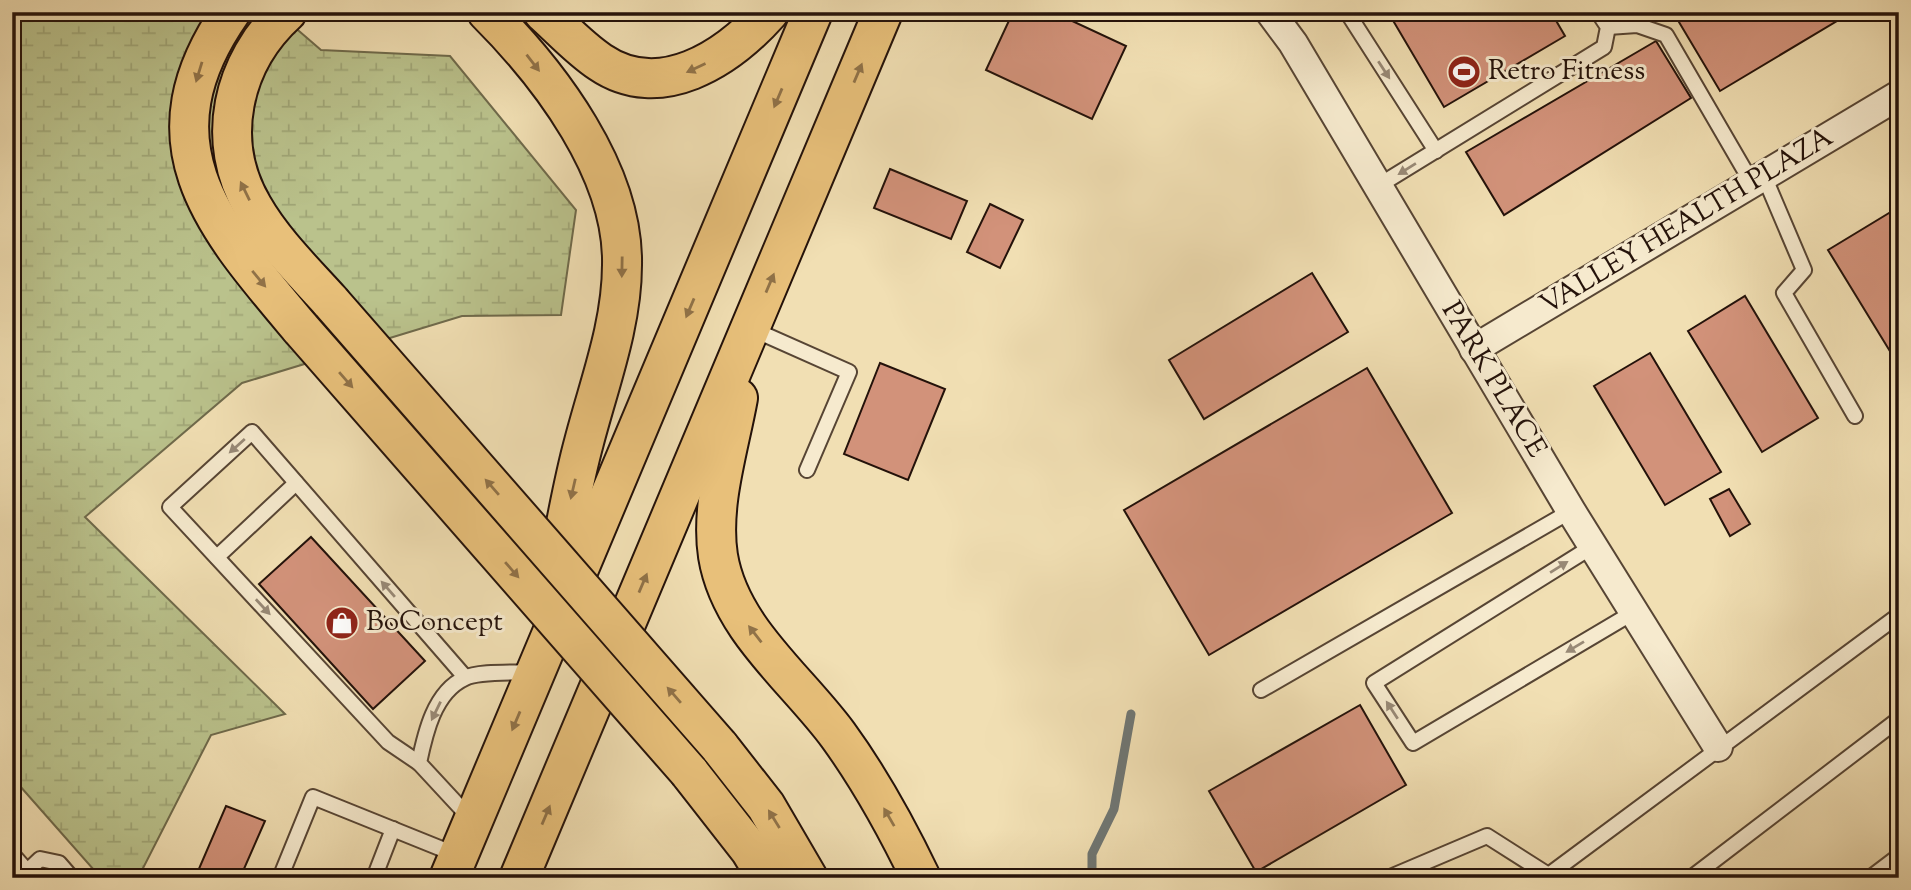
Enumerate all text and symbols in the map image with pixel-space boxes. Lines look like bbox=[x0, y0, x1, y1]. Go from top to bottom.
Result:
place label: Retro Fitness bbox=[1488, 52, 1645, 92]
one-way arrow bbox=[525, 53, 540, 71]
sports icon: Retro Fitness bbox=[1445, 53, 1483, 91]
one-way arrow bbox=[1377, 60, 1390, 79]
one-way arrow bbox=[193, 61, 204, 82]
one-way arrow bbox=[686, 62, 706, 74]
one-way arrow bbox=[852, 62, 863, 83]
one-way arrow bbox=[772, 88, 783, 109]
street label: VALLEY HEALTH PLAZA bbox=[1533, 118, 1841, 326]
one-way arrow bbox=[1397, 162, 1417, 175]
one-way arrow bbox=[239, 181, 250, 201]
one-way arrow bbox=[616, 256, 628, 278]
one-way arrow bbox=[251, 270, 267, 288]
one-way arrow bbox=[764, 272, 775, 293]
street label: PARK PLACE bbox=[1431, 294, 1555, 466]
one-way arrow bbox=[684, 298, 695, 319]
one-way arrow bbox=[338, 371, 354, 389]
one-way arrow bbox=[229, 437, 246, 453]
one-way arrow bbox=[484, 478, 500, 496]
one-way arrow bbox=[568, 478, 579, 500]
one-way arrow bbox=[1550, 560, 1569, 573]
one-way arrow bbox=[504, 561, 520, 579]
one-way arrow bbox=[638, 572, 649, 593]
one-way arrow bbox=[381, 580, 396, 597]
one-way arrow bbox=[255, 598, 271, 616]
place label: BoConcept bbox=[366, 603, 503, 643]
shop icon: BoConcept bbox=[323, 604, 361, 642]
one-way arrow bbox=[747, 626, 762, 644]
one-way arrow bbox=[1566, 641, 1585, 653]
one-way arrow bbox=[666, 686, 682, 704]
one-way arrow bbox=[430, 701, 441, 721]
one-way arrow bbox=[1385, 701, 1398, 720]
one-way arrow bbox=[510, 710, 521, 731]
one-way arrow bbox=[540, 804, 551, 825]
one-way arrow bbox=[884, 807, 896, 827]
one-way arrow bbox=[767, 809, 780, 828]

